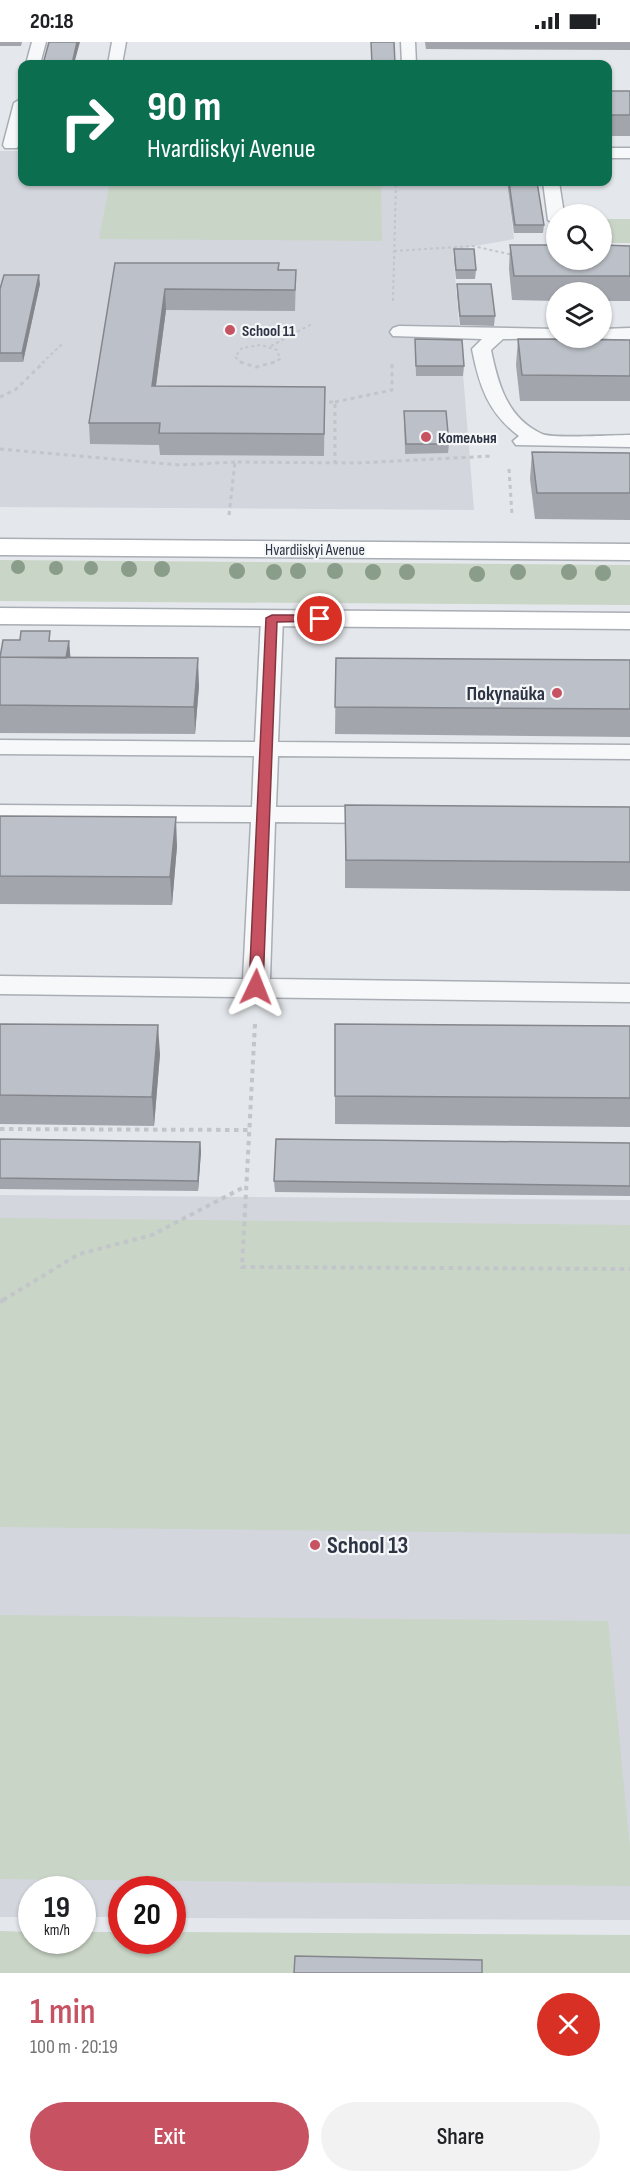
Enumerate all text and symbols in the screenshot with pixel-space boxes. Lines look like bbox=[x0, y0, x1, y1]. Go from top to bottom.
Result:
text: 20:18 bbox=[30, 8, 74, 35]
text: 90 m bbox=[147, 82, 221, 133]
icon: right bbox=[48, 84, 126, 162]
text: Hvardiiskyi Avenue bbox=[147, 133, 316, 165]
map controls bbox=[546, 204, 612, 348]
button: search bbox=[546, 204, 612, 270]
button: layers bbox=[546, 282, 612, 348]
place label: School 11 bbox=[242, 322, 296, 341]
marker: School 11 bbox=[223, 323, 237, 337]
place label: Котельня bbox=[438, 429, 497, 448]
marker: Котельня bbox=[419, 430, 433, 444]
street label: Hvardiiskyi Avenue bbox=[265, 541, 365, 560]
pin bbox=[294, 593, 345, 644]
icon: arrive bbox=[303, 602, 336, 635]
place label: Покупайка bbox=[467, 682, 545, 706]
marker: Покупайка bbox=[550, 686, 564, 700]
position arrow bbox=[224, 955, 288, 1019]
place label: School 13 bbox=[327, 1531, 408, 1560]
marker: School 13 bbox=[308, 1538, 322, 1552]
speed limit sign: 20 bbox=[108, 1876, 186, 1954]
text: 19 bbox=[44, 1890, 70, 1926]
text: km/h bbox=[44, 1921, 70, 1940]
text: 1 min bbox=[30, 1991, 95, 2034]
button: close bbox=[537, 1993, 600, 2056]
text: 100 m · 20:19 bbox=[30, 2035, 118, 2059]
button: Exit bbox=[30, 2102, 309, 2171]
button: Share bbox=[321, 2102, 600, 2171]

